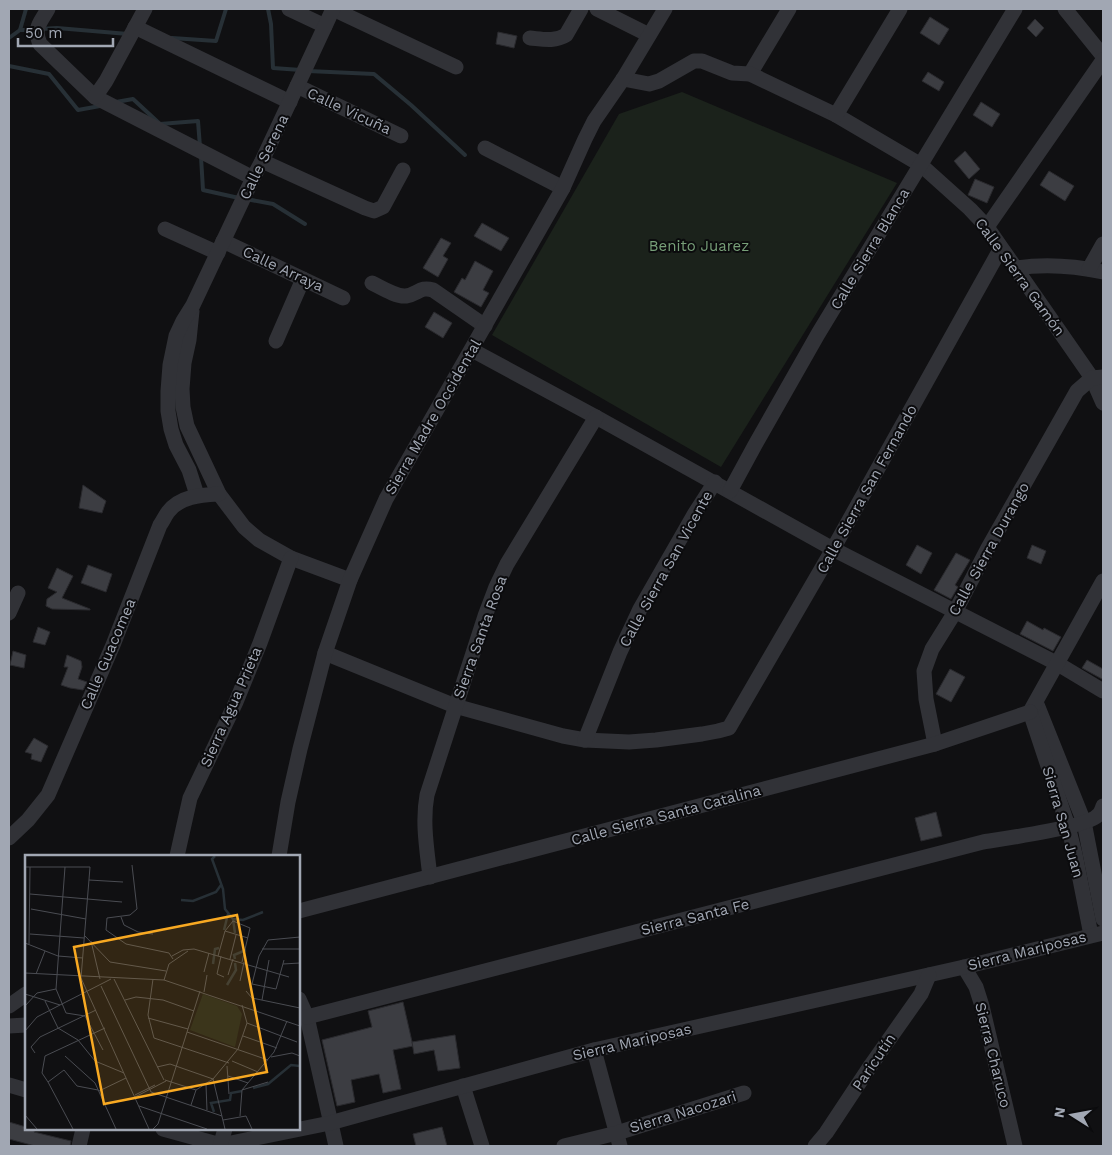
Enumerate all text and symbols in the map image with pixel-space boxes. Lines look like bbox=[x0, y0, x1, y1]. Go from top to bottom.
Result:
scale bar bbox=[18, 15, 112, 47]
text: 50 m bbox=[25, 24, 62, 42]
street label: Calle Vicuña bbox=[304, 84, 394, 138]
street label: Calle Serena bbox=[236, 111, 293, 202]
street label: Calle Sierra Blanca bbox=[827, 185, 914, 313]
street label: Calle Sierra Gamón bbox=[971, 215, 1069, 339]
park label: Benito Juarez bbox=[649, 237, 749, 255]
street label: Calle Arraya bbox=[240, 242, 327, 296]
street label: Sierra Madre Occidental bbox=[381, 336, 485, 498]
street label: Calle Sierra San Fernando bbox=[813, 401, 921, 577]
street label: Calle Sierra Durango bbox=[945, 479, 1033, 619]
street label: Calle Sierra San Vicente bbox=[615, 488, 717, 650]
street label: Sierra Santa Rosa bbox=[449, 573, 511, 701]
street label: Calle Guacomea bbox=[76, 595, 140, 712]
street label: Sierra Agua Prieta bbox=[196, 644, 266, 770]
street label: Sierra San Juan bbox=[1039, 764, 1087, 880]
street label: Calle Sierra Santa Catalina bbox=[569, 781, 763, 849]
inset map bbox=[25, 855, 300, 1130]
street label: Sierra Santa Fe bbox=[639, 895, 751, 939]
street label: Sierra Mariposas bbox=[966, 928, 1088, 974]
street label: Sierra Charuco bbox=[971, 1000, 1015, 1110]
street label: Sierra Mariposas bbox=[571, 1020, 693, 1064]
street label: Paricutín bbox=[848, 1030, 900, 1094]
street label: Sierra Nacozari bbox=[627, 1087, 739, 1137]
north arrow bbox=[1047, 1090, 1097, 1140]
text: N bbox=[1050, 1106, 1068, 1119]

